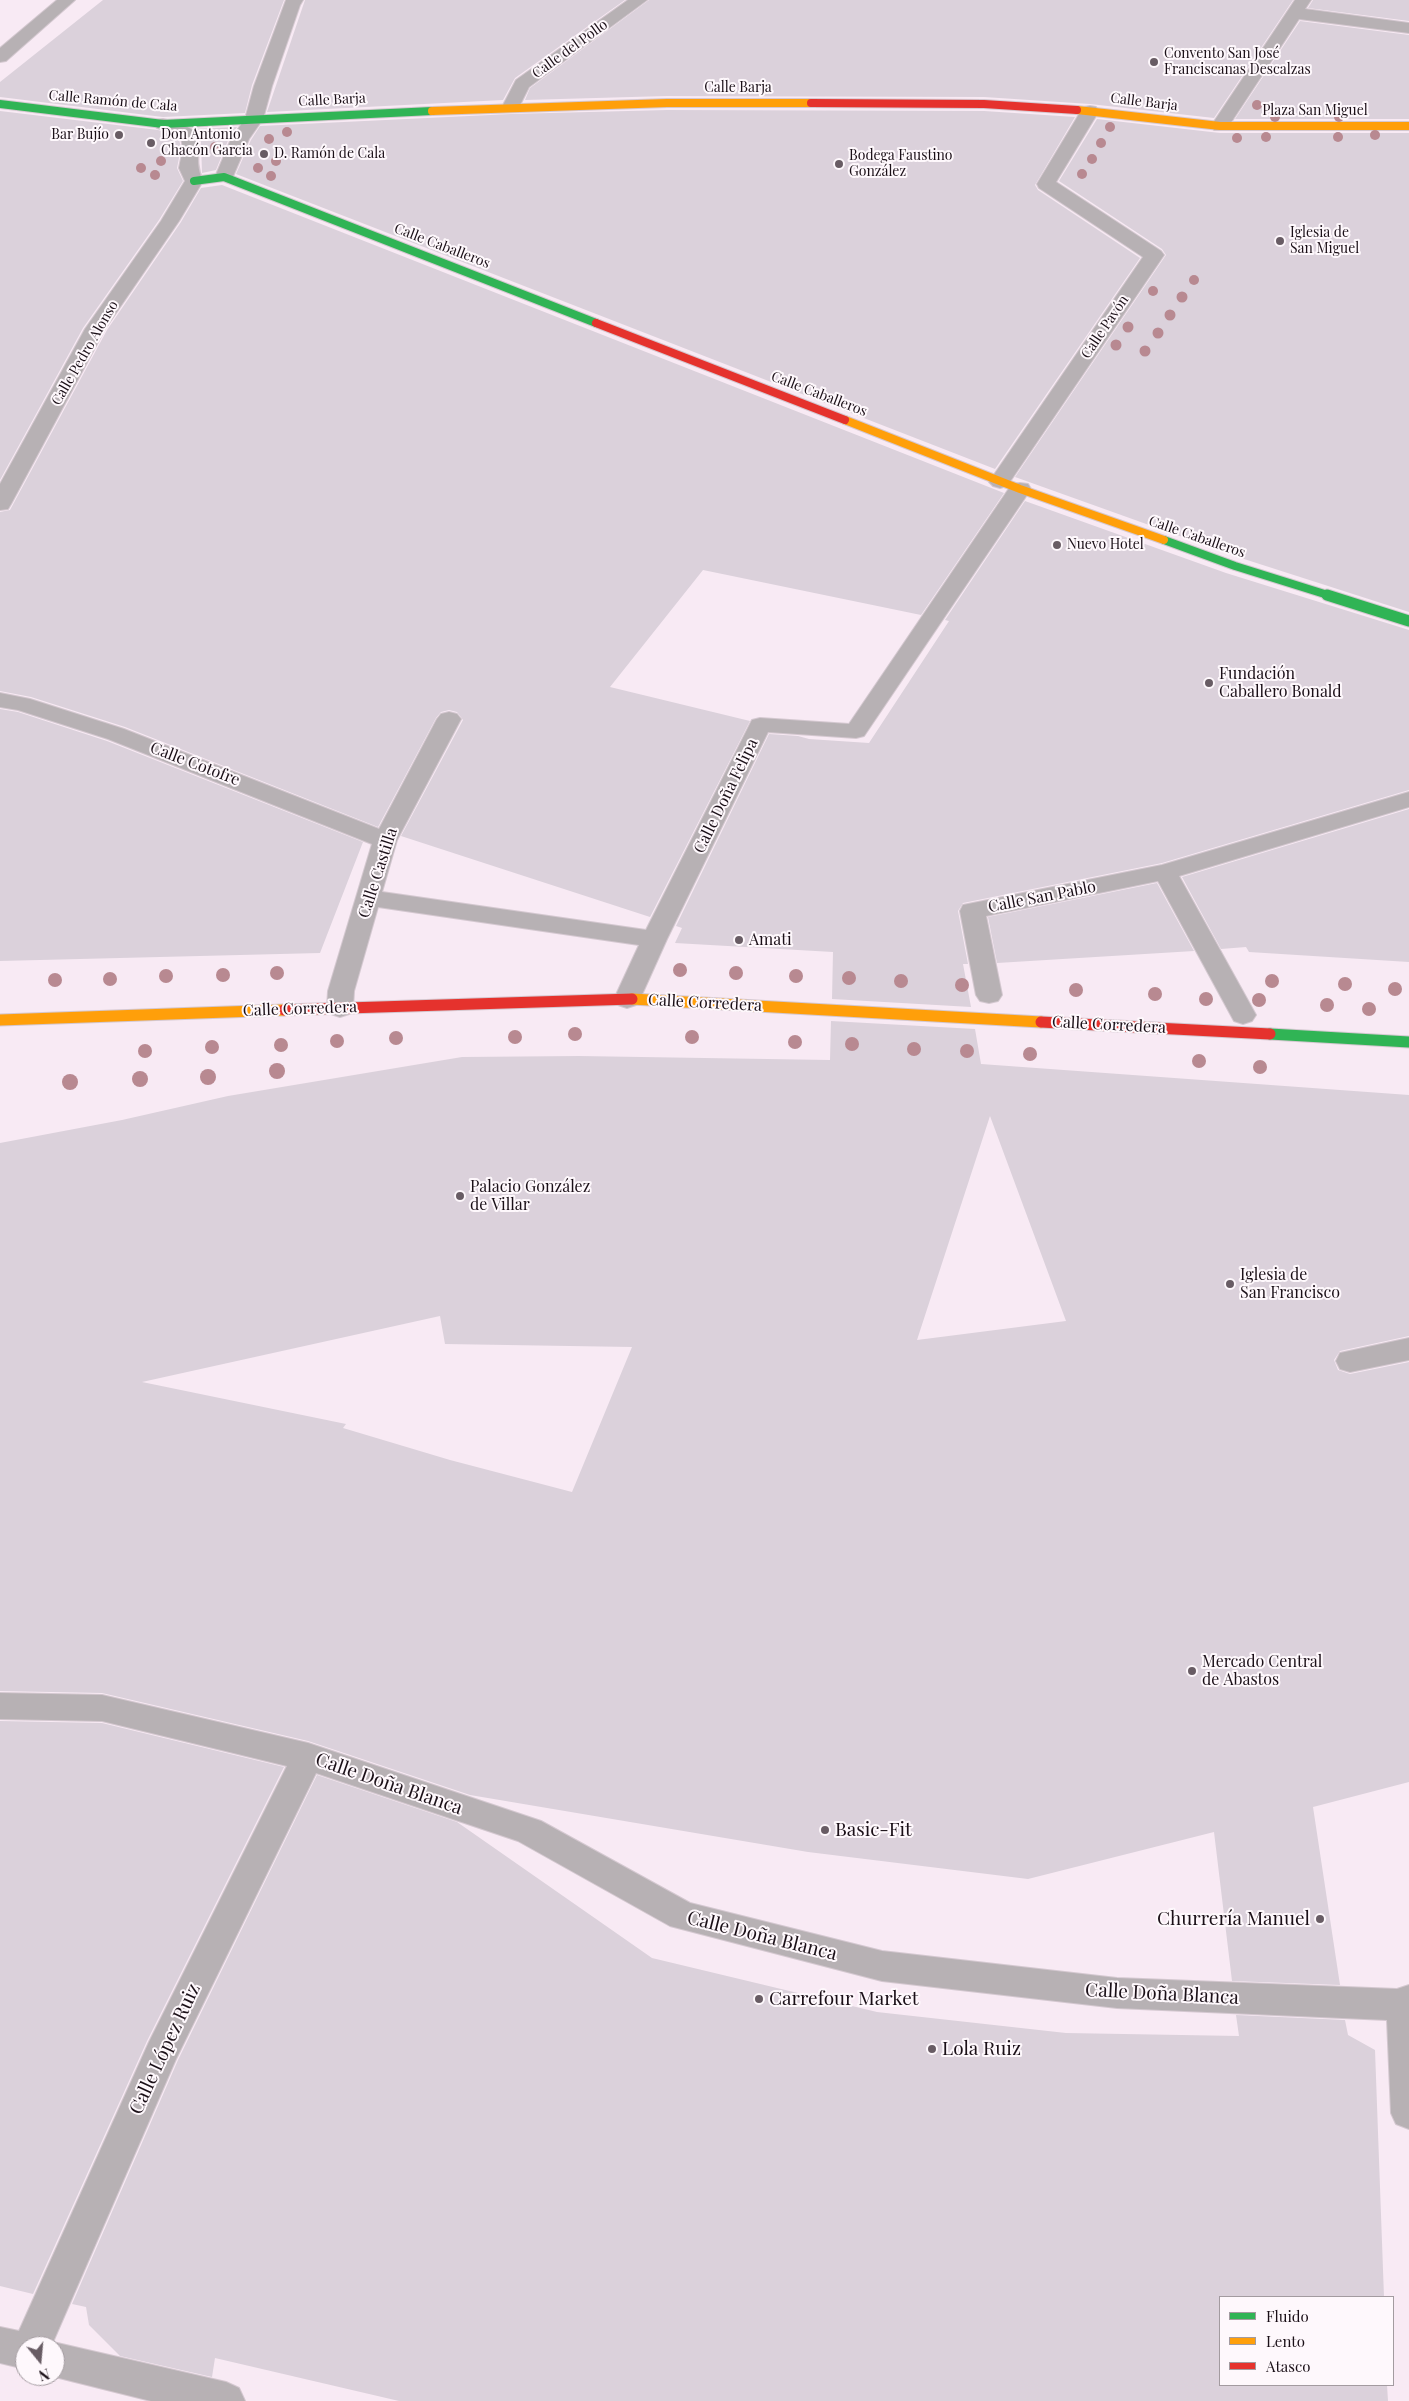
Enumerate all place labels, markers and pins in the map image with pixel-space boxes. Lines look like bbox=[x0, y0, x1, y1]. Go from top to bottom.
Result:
place label: Convento San José Franciscanas Descalzas bbox=[1164, 46, 1311, 78]
marker: Convento San José Franciscanas Descalzas bbox=[1148, 56, 1160, 68]
place label: Bar Bujío bbox=[51, 127, 109, 143]
place label: Don Antonio Chacón Garcia bbox=[161, 127, 253, 160]
marker: Bar Bujío bbox=[113, 129, 125, 141]
marker: Don Antonio Chacón Garcia bbox=[145, 137, 157, 149]
place label: D. Ramón de Cala bbox=[274, 146, 385, 162]
marker: D. Ramón de Cala bbox=[258, 148, 270, 160]
place label: Bodega Faustino González bbox=[849, 148, 953, 180]
marker: Bodega Faustino González bbox=[833, 158, 845, 170]
place label: Iglesia de San Miguel bbox=[1290, 225, 1359, 258]
marker: Iglesia de San Miguel bbox=[1274, 235, 1286, 247]
place label: Nuevo Hotel bbox=[1067, 537, 1144, 553]
marker: Nuevo Hotel bbox=[1051, 539, 1063, 551]
place label: Fundación Caballero Bonald bbox=[1219, 664, 1342, 702]
marker: Fundación Caballero Bonald bbox=[1203, 677, 1215, 689]
place label: Amati bbox=[749, 930, 792, 950]
marker: Amati bbox=[733, 934, 745, 946]
place label: Palacio González de Villar bbox=[470, 1177, 590, 1215]
marker: Palacio González de Villar bbox=[454, 1190, 466, 1202]
place label: Iglesia de San Francisco bbox=[1240, 1265, 1340, 1303]
marker: Iglesia de San Francisco bbox=[1224, 1278, 1236, 1290]
place label: Mercado Central de Abastos bbox=[1202, 1652, 1322, 1690]
marker: Mercado Central de Abastos bbox=[1186, 1665, 1198, 1677]
place label: Basic-Fit bbox=[835, 1819, 912, 1841]
marker: Basic-Fit bbox=[819, 1824, 831, 1836]
place label: Churrería Manuel bbox=[1157, 1908, 1310, 1930]
marker: Churrería Manuel bbox=[1314, 1913, 1326, 1925]
place label: Carrefour Market bbox=[769, 1988, 919, 2010]
marker: Carrefour Market bbox=[753, 1993, 765, 2005]
place label: Lola Ruiz bbox=[942, 2038, 1021, 2060]
marker: Lola Ruiz bbox=[926, 2043, 938, 2055]

